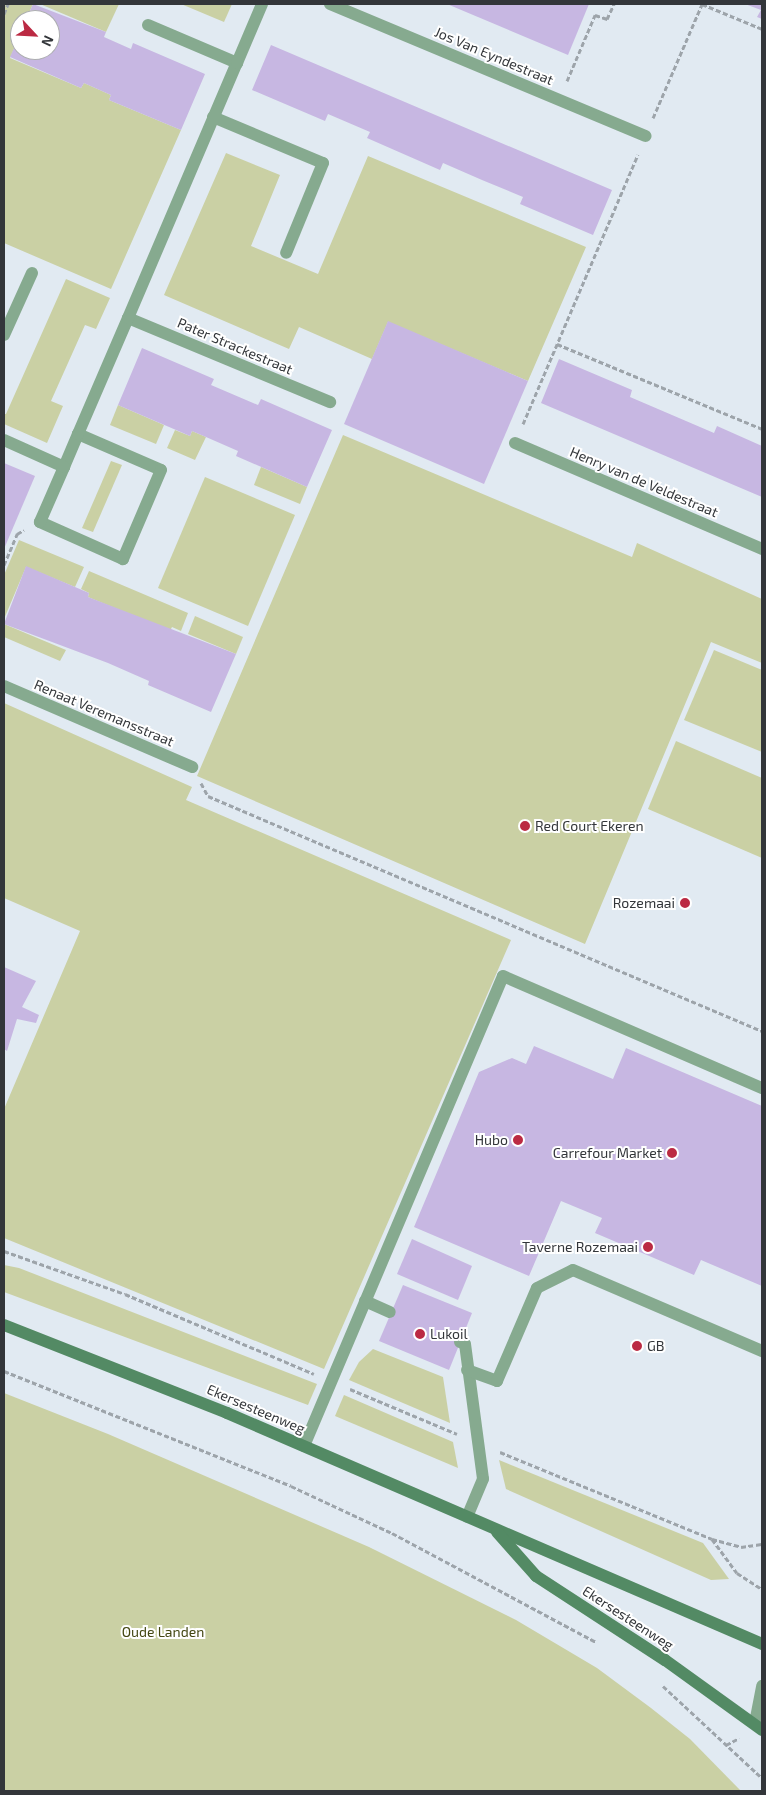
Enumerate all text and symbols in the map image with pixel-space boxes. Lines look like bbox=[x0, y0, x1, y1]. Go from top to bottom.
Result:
north arrow bbox=[10, 10, 60, 60]
street label: Jos Van Eyndestraat bbox=[432, 23, 556, 89]
text: N bbox=[38, 33, 58, 49]
street label: Pater Strackestraat bbox=[175, 314, 295, 378]
street label: Henry van de Veldestraat bbox=[567, 443, 721, 521]
street label: Renaat Veremansstraat bbox=[31, 676, 177, 750]
place label: Red Court Ekeren bbox=[535, 818, 644, 834]
marker: Red Court Ekeren bbox=[519, 820, 531, 832]
place label: Rozemaai bbox=[613, 895, 675, 911]
marker: Rozemaai bbox=[679, 897, 691, 909]
place label: Hubo bbox=[475, 1132, 508, 1148]
marker: Hubo bbox=[512, 1134, 524, 1146]
place label: Carrefour Market bbox=[553, 1145, 662, 1161]
marker: Carrefour Market bbox=[666, 1147, 678, 1159]
place label: Taverne Rozemaai bbox=[522, 1239, 638, 1255]
marker: Taverne Rozemaai bbox=[642, 1241, 654, 1253]
place label: Lukoil bbox=[430, 1326, 468, 1342]
marker: Lukoil bbox=[414, 1328, 426, 1340]
place label: GB bbox=[647, 1338, 664, 1354]
marker: GB bbox=[631, 1340, 643, 1352]
street label: Ekersesteenweg bbox=[204, 1381, 308, 1437]
street label: Ekersesteenweg bbox=[579, 1582, 677, 1654]
park label: Oude Landen bbox=[122, 1624, 204, 1640]

